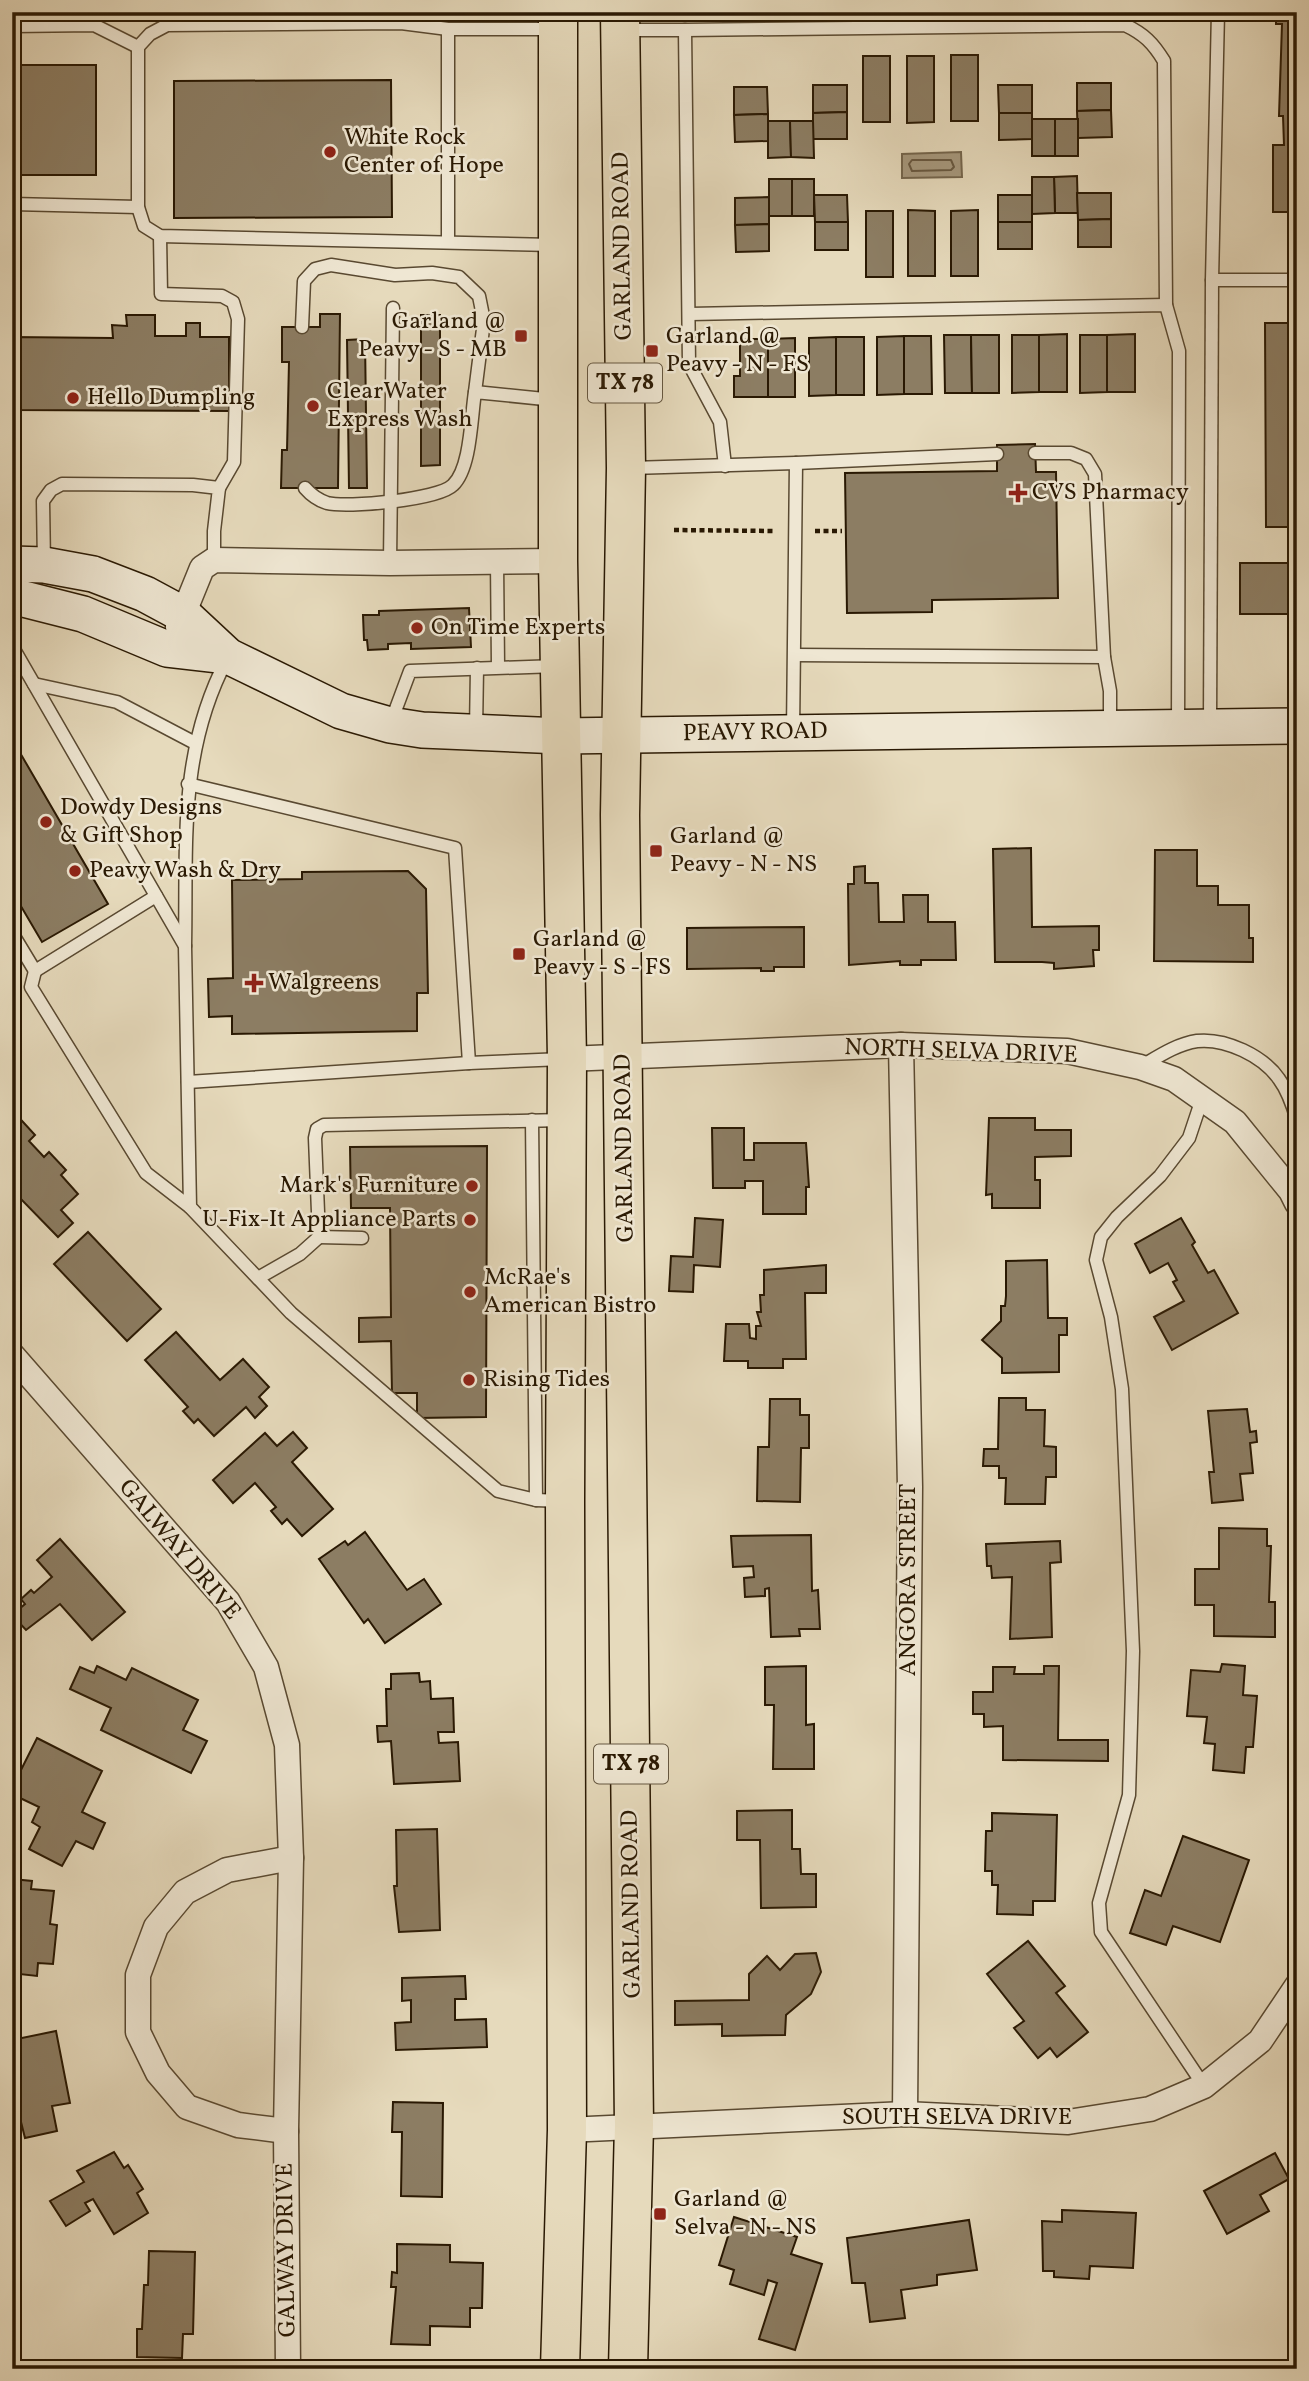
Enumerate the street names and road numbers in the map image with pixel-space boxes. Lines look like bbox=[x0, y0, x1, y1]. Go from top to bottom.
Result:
street label: GARLAND ROAD bbox=[604, 151, 642, 341]
road number: TX 78 bbox=[588, 364, 662, 402]
street label: PEAVY ROAD bbox=[682, 715, 828, 751]
street label: NORTH SELVA DRIVE bbox=[844, 1031, 1078, 1073]
street label: GARLAND ROAD bbox=[606, 1053, 644, 1243]
street label: GALWAY DRIVE bbox=[110, 1472, 248, 1628]
street label: ANGORA STREET bbox=[892, 1484, 926, 1676]
road number: TX 78 bbox=[594, 1744, 668, 1784]
street label: GARLAND ROAD bbox=[613, 1809, 651, 1999]
street label: SOUTH SELVA DRIVE bbox=[842, 2101, 1072, 2135]
street label: GALWAY DRIVE bbox=[268, 2162, 306, 2338]

